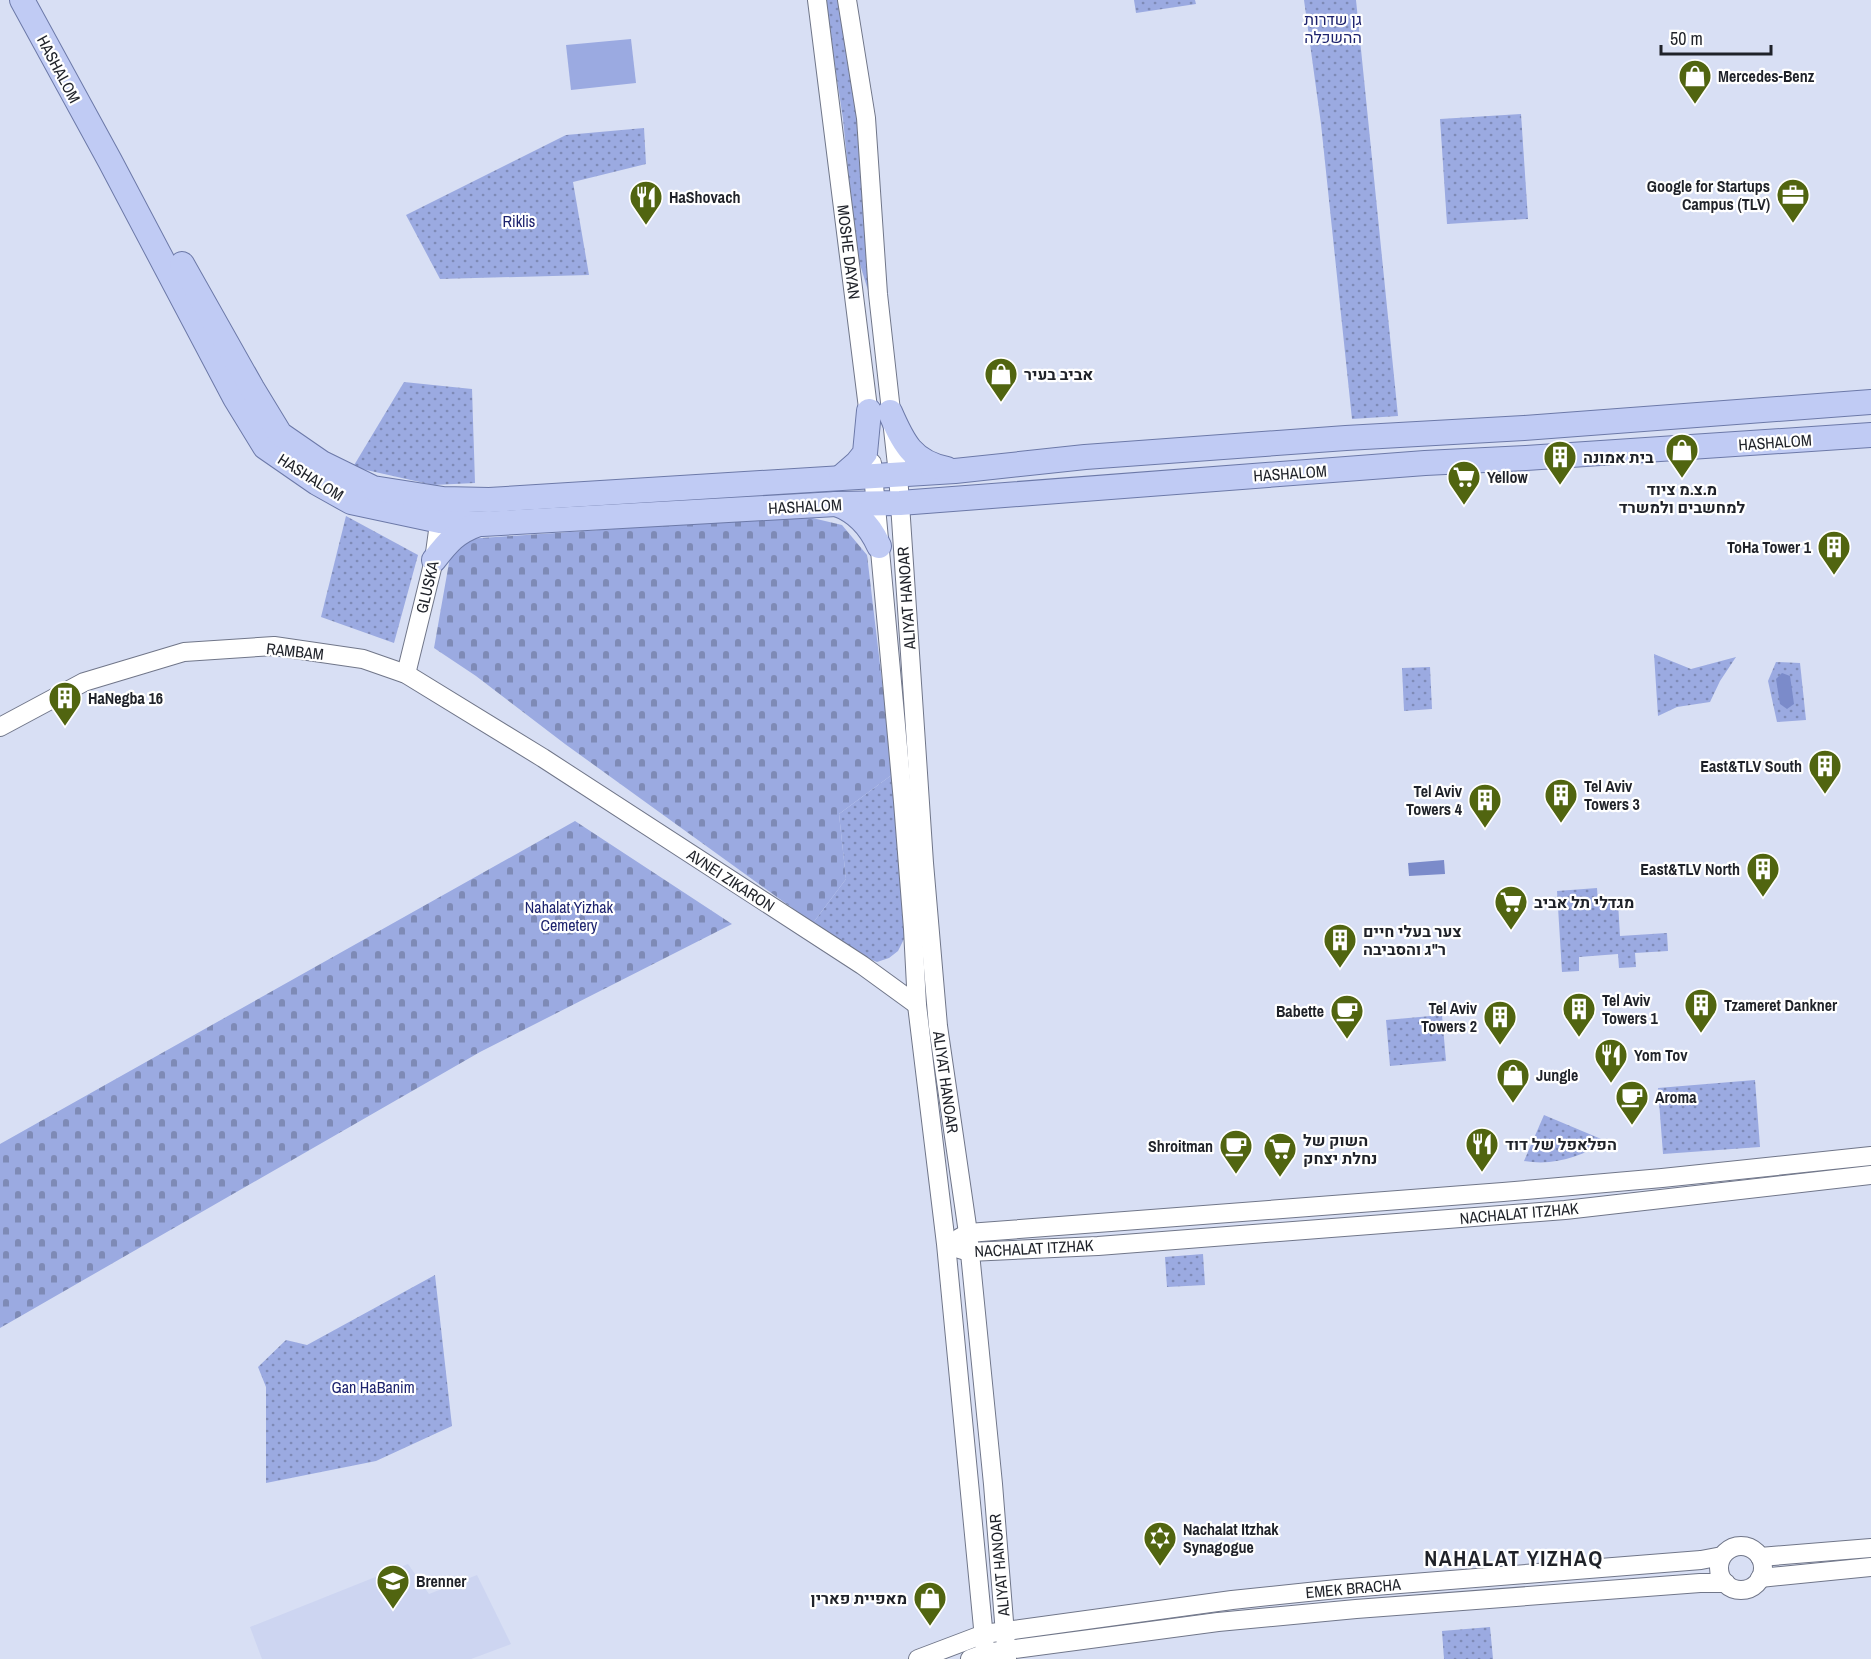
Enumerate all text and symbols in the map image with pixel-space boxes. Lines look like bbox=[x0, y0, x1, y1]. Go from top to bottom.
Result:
park label: גן שדרות ההשכלה bbox=[1304, 8, 1362, 48]
scale bar bbox=[1661, 18, 1770, 56]
text: 50 m bbox=[1670, 26, 1703, 51]
street label: HASHALOM bbox=[32, 31, 86, 107]
shop icon: Mercedes-Benz bbox=[1677, 58, 1713, 105]
place label: Mercedes-Benz bbox=[1718, 65, 1815, 87]
place label: Google for Startups Campus (TLV) bbox=[1647, 175, 1770, 215]
office icon: Google for Startups Campus (TLV) bbox=[1775, 177, 1811, 224]
restaurant icon: HaShovach bbox=[628, 179, 664, 226]
place label: HaShovach bbox=[669, 186, 740, 208]
street label: MOSHE DAYAN bbox=[832, 203, 866, 301]
park label: Riklis bbox=[503, 210, 535, 232]
shop icon: אביב בעיר bbox=[983, 356, 1019, 403]
place label: אביב בעיר bbox=[1024, 363, 1093, 385]
street label: HASHALOM bbox=[1738, 428, 1812, 456]
shop icon: מ.צ.מ ציוד למחשבים ולמשרד bbox=[1664, 432, 1700, 479]
building icon: בית אמונה bbox=[1542, 439, 1578, 486]
place label: בית אמונה bbox=[1583, 446, 1654, 468]
street label: HASHALOM bbox=[274, 448, 348, 506]
street label: HASHALOM bbox=[1253, 459, 1327, 487]
supermarket icon: Yellow bbox=[1446, 459, 1482, 506]
place label: Yellow bbox=[1487, 466, 1528, 488]
place label: מ.צ.מ ציוד למחשבים ולמשרד bbox=[1619, 478, 1746, 518]
street label: HASHALOM bbox=[768, 493, 842, 519]
building icon: ToHa Tower 1 bbox=[1816, 529, 1852, 576]
place label: ToHa Tower 1 bbox=[1727, 536, 1812, 558]
street label: ALIYAT HANOAR bbox=[891, 545, 921, 651]
street label: GLUSKA bbox=[410, 558, 444, 615]
street label: RAMBAM bbox=[265, 637, 325, 665]
building icon: HaNegba 16 bbox=[47, 680, 83, 727]
place label: HaNegba 16 bbox=[88, 687, 163, 709]
building icon: East&TLV South bbox=[1807, 748, 1843, 795]
place label: East&TLV South bbox=[1700, 755, 1802, 777]
place label: Tel Aviv Towers 3 bbox=[1584, 775, 1640, 815]
building icon: Tel Aviv Towers 3 bbox=[1543, 777, 1579, 824]
place label: Tel Aviv Towers 4 bbox=[1406, 780, 1463, 820]
building icon: Tel Aviv Towers 4 bbox=[1467, 782, 1503, 829]
street label: AVNEI ZIKARON bbox=[682, 843, 779, 917]
building icon: East&TLV North bbox=[1745, 851, 1781, 898]
place label: East&TLV North bbox=[1640, 858, 1740, 880]
supermarket icon: מגדלי תל אביב bbox=[1493, 884, 1529, 931]
place label: מגדלי תל אביב bbox=[1534, 891, 1634, 913]
park label: Nahalat Yizhak Cemetery bbox=[525, 896, 614, 936]
place label: צער בעלי חיים ר"ג והסביבה bbox=[1363, 920, 1462, 960]
building icon: צער בעלי חיים ר"ג והסביבה bbox=[1322, 922, 1358, 969]
building icon: Tzameret Dankner bbox=[1683, 987, 1719, 1034]
place label: Tel Aviv Towers 1 bbox=[1602, 989, 1659, 1029]
building icon: Tel Aviv Towers 1 bbox=[1561, 991, 1597, 1038]
cafe icon: Babette bbox=[1329, 993, 1365, 1040]
place label: Tzameret Dankner bbox=[1724, 994, 1838, 1016]
place label: Tel Aviv Towers 2 bbox=[1421, 997, 1478, 1037]
building icon: Tel Aviv Towers 2 bbox=[1482, 999, 1518, 1046]
place label: Babette bbox=[1276, 1000, 1324, 1022]
street label: ALIYAT HANOAR bbox=[928, 1029, 964, 1135]
restaurant icon: Yom Tov bbox=[1593, 1037, 1629, 1084]
place label: Yom Tov bbox=[1634, 1044, 1688, 1066]
shop icon: Jungle bbox=[1495, 1057, 1531, 1104]
place label: Jungle bbox=[1536, 1064, 1578, 1086]
cafe icon: Aroma bbox=[1614, 1079, 1650, 1126]
place label: Aroma bbox=[1655, 1086, 1697, 1108]
restaurant icon: הפלאפל של דוד bbox=[1464, 1126, 1500, 1173]
cafe icon: Shroitman bbox=[1218, 1128, 1254, 1175]
place label: השוק של נחלת יצחק bbox=[1303, 1129, 1377, 1169]
supermarket icon: השוק של נחלת יצחק bbox=[1262, 1131, 1298, 1178]
place label: הפלאפל של דוד bbox=[1505, 1133, 1617, 1155]
place label: Shroitman bbox=[1148, 1135, 1213, 1157]
street label: NACHALAT ITZHAK bbox=[1459, 1197, 1580, 1229]
street label: NACHALAT ITZHAK bbox=[974, 1234, 1094, 1262]
park label: Gan HaBanim bbox=[331, 1376, 415, 1398]
street label: ALIYAT HANOAR bbox=[984, 1512, 1015, 1618]
place label: Nachalat Itzhak Synagogue bbox=[1183, 1518, 1279, 1558]
synagogue icon: Nachalat Itzhak Synagogue bbox=[1142, 1520, 1178, 1567]
district label: NAHALAT YIZHAQ bbox=[1424, 1543, 1604, 1573]
school or university icon: Brenner bbox=[375, 1563, 411, 1610]
place label: Brenner bbox=[416, 1570, 467, 1592]
street label: EMEK BRACHA bbox=[1304, 1573, 1402, 1603]
shop icon: מאפיית פארין bbox=[912, 1580, 948, 1627]
place label: מאפיית פארין bbox=[811, 1587, 907, 1609]

